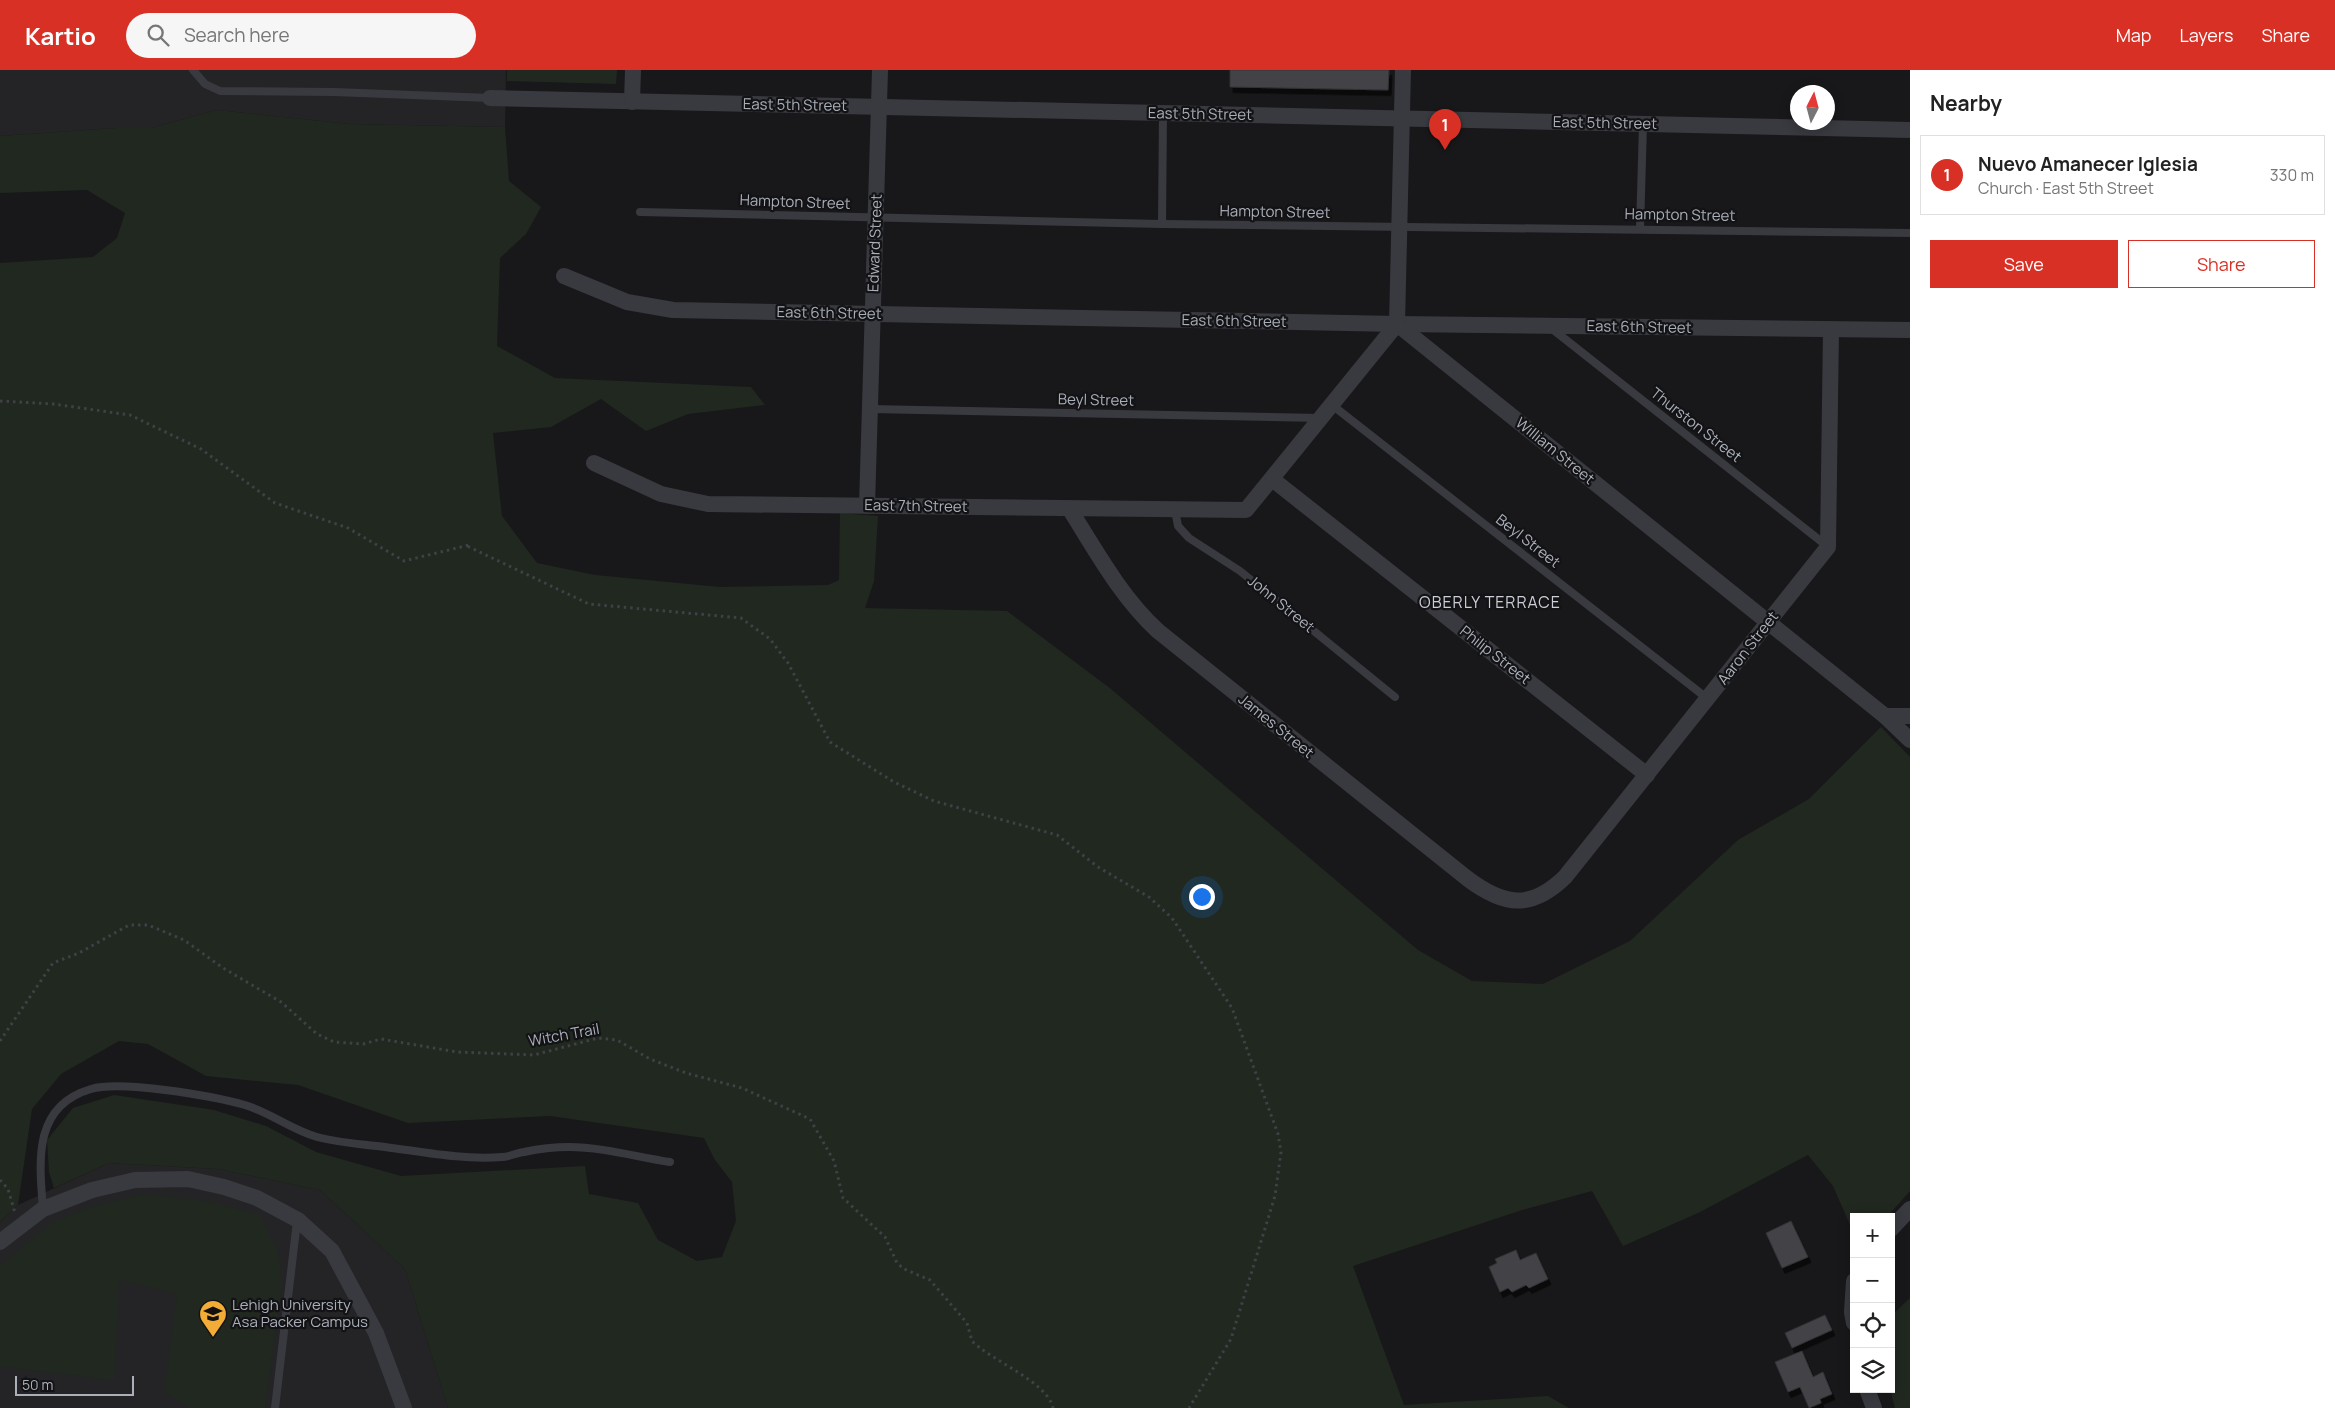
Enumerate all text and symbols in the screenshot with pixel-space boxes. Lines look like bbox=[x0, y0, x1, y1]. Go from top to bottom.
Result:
search box bbox=[126, 13, 476, 58]
text: Kartio bbox=[25, 19, 96, 52]
icon: search bbox=[144, 21, 172, 49]
text: Search here bbox=[184, 22, 290, 48]
text: Map bbox=[2116, 23, 2151, 47]
text: Layers bbox=[2179, 23, 2233, 47]
text: Share bbox=[2261, 23, 2310, 47]
north arrow bbox=[1790, 85, 1835, 130]
text: Nearby bbox=[1930, 89, 2002, 117]
street label: East 5th Street bbox=[743, 93, 847, 116]
street label: East 5th Street bbox=[1148, 102, 1252, 125]
pin: 1 bbox=[1429, 109, 1461, 150]
street label: East 5th Street bbox=[1553, 111, 1657, 134]
text: Nuevo Amanecer Iglesia bbox=[1978, 151, 2198, 177]
text: 1 bbox=[1943, 164, 1951, 186]
text: 330 m bbox=[2270, 164, 2314, 186]
text: Church · East 5th Street bbox=[1978, 177, 2154, 199]
street label: Hampton Street bbox=[739, 189, 851, 214]
street label: Edward Street bbox=[862, 194, 887, 292]
street label: Hampton Street bbox=[1219, 200, 1331, 223]
street label: Hampton Street bbox=[1624, 203, 1736, 226]
button: Save bbox=[1930, 240, 2118, 288]
button: Share bbox=[2128, 240, 2315, 288]
street label: East 6th Street bbox=[776, 301, 882, 324]
street label: East 6th Street bbox=[1181, 309, 1287, 332]
street label: East 6th Street bbox=[1586, 315, 1692, 338]
street label: Thurston Street bbox=[1646, 382, 1746, 467]
street label: Beyl Street bbox=[1058, 388, 1134, 411]
street label: William Street bbox=[1511, 412, 1599, 489]
street label: East 7th Street bbox=[864, 494, 968, 517]
street label: Beyl Street bbox=[1492, 509, 1565, 572]
street label: John Street bbox=[1243, 570, 1319, 637]
district label: OBERLY TERRACE bbox=[1419, 591, 1561, 613]
street label: Aaron Street bbox=[1712, 607, 1783, 689]
street label: Philip Street bbox=[1456, 620, 1535, 689]
street label: James Street bbox=[1234, 689, 1319, 763]
your location bbox=[1189, 884, 1215, 910]
street label: Witch Trail bbox=[527, 1018, 601, 1051]
map controls bbox=[1850, 1213, 1895, 1393]
button: + bbox=[1850, 1213, 1895, 1258]
button: − bbox=[1850, 1258, 1895, 1303]
place label: Lehigh University Asa Packer Campus bbox=[232, 1294, 368, 1332]
school or university icon: Lehigh University Asa Packer Campus bbox=[198, 1299, 228, 1338]
button: locate bbox=[1850, 1303, 1895, 1348]
button: layers bbox=[1850, 1348, 1895, 1393]
scale bar bbox=[15, 1373, 134, 1396]
text: 50 m bbox=[22, 1375, 53, 1394]

